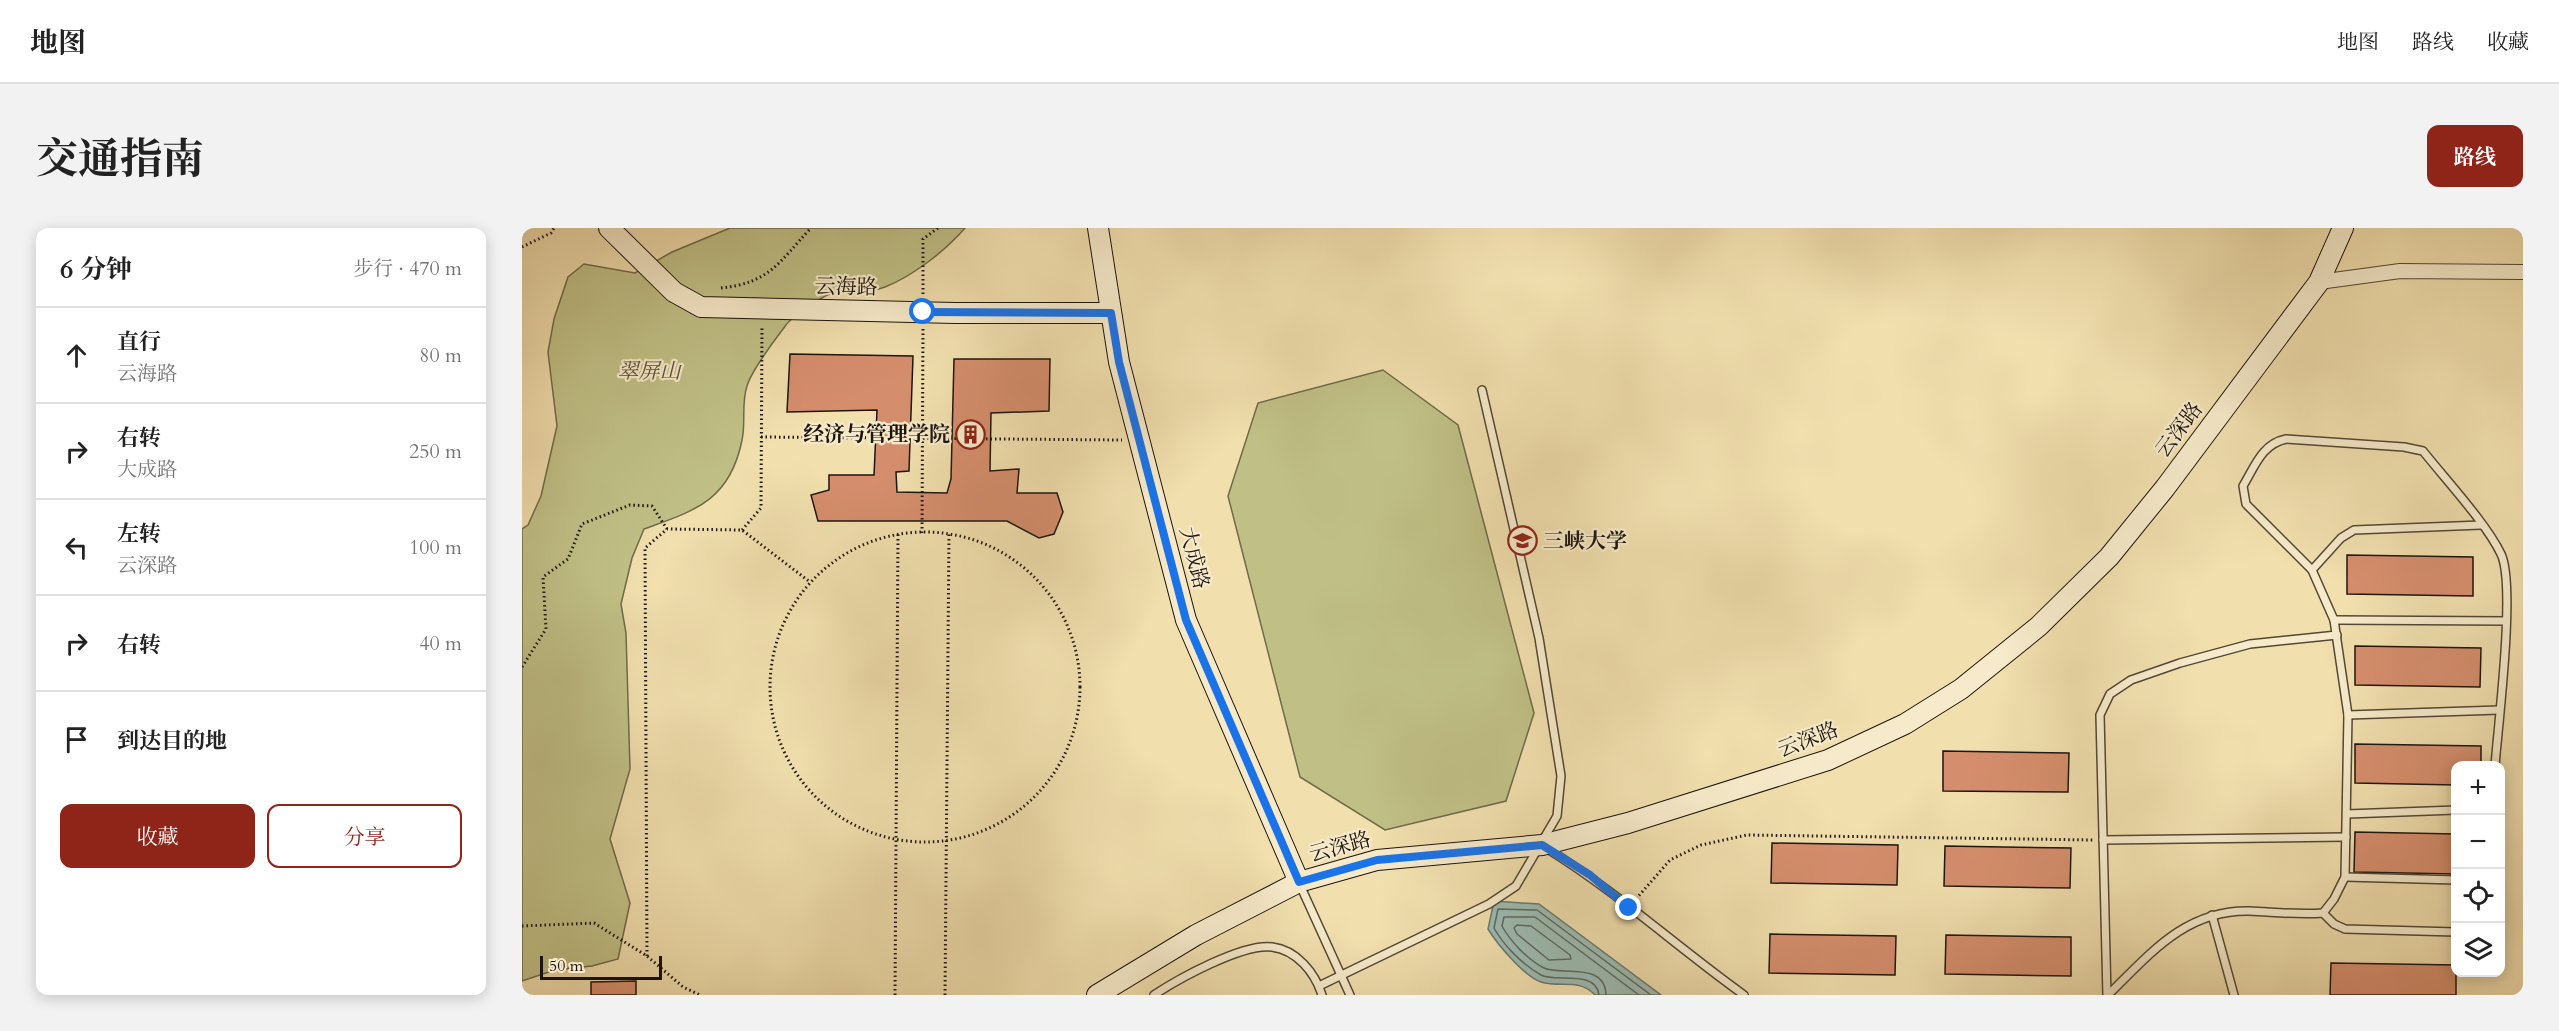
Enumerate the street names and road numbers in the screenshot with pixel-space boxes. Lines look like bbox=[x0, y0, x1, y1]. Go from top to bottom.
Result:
street label: 云海路 bbox=[814, 272, 878, 302]
street label: 云深路 bbox=[2148, 396, 2210, 464]
street label: 大成路 bbox=[1172, 524, 1216, 592]
street label: 云深路 bbox=[1773, 715, 1843, 765]
street label: 云深路 bbox=[1306, 825, 1374, 869]

